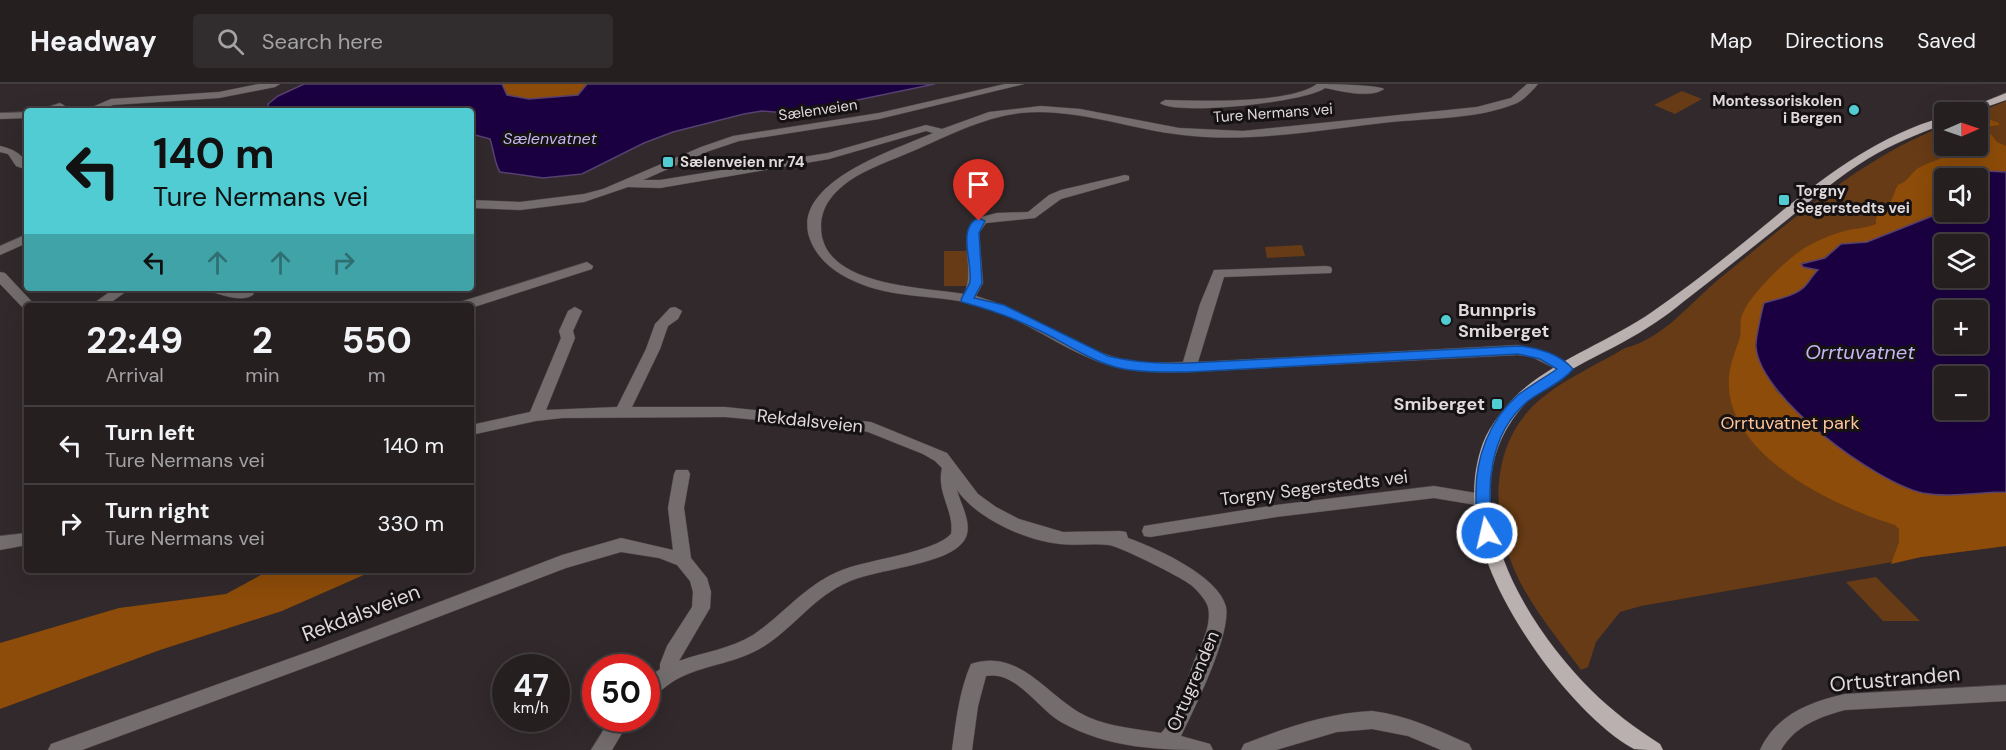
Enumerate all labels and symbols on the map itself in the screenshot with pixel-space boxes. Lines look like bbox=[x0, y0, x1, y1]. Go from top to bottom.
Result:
place label: Montessoriskolen i Bergen bbox=[1712, 91, 1842, 128]
street label: Sælenveien bbox=[777, 95, 859, 125]
street label: Ture Nermans vei bbox=[1213, 99, 1333, 127]
north arrow bbox=[1934, 102, 1988, 156]
marker: Montessoriskolen i Bergen bbox=[1847, 103, 1861, 117]
water label: Sælenvatnet bbox=[503, 128, 598, 149]
place label: Sælenveien nr 74 bbox=[680, 152, 805, 172]
marker: Sælenveien nr 74 bbox=[661, 155, 675, 169]
pin bbox=[953, 159, 1004, 221]
place label: Torgny Segerstedts vei bbox=[1796, 181, 1910, 218]
marker: Torgny Segerstedts vei bbox=[1777, 193, 1791, 207]
place label: Bunnpris Smiberget bbox=[1458, 298, 1549, 343]
marker: Bunnpris Smiberget bbox=[1439, 313, 1453, 327]
water label: Orrtuvatnet bbox=[1805, 339, 1915, 365]
place label: Smiberget bbox=[1394, 392, 1485, 416]
marker: Smiberget bbox=[1490, 397, 1504, 411]
street label: Rekdalsveien bbox=[756, 403, 864, 439]
park label: Orrtuvatnet park bbox=[1720, 411, 1860, 435]
street label: Torgny Segerstedts vei bbox=[1219, 465, 1409, 511]
position arrow bbox=[1455, 501, 1519, 565]
street label: Rekdalsveien bbox=[298, 578, 424, 648]
street label: Ortugrenden bbox=[1161, 627, 1225, 735]
speed limit sign: 50 bbox=[582, 654, 660, 732]
street label: Ortustranden bbox=[1829, 659, 1961, 699]

